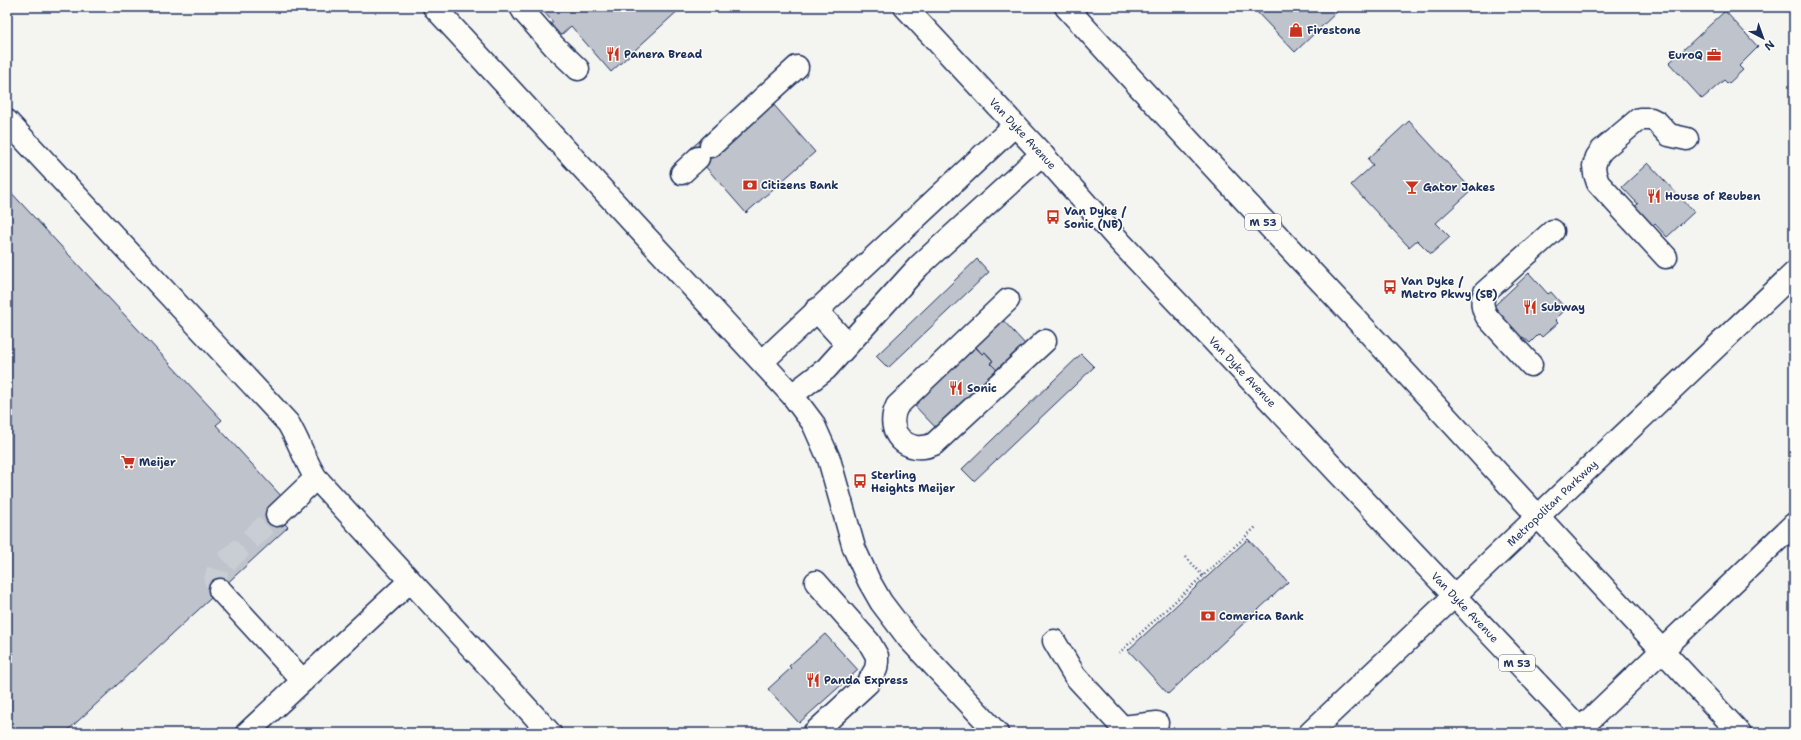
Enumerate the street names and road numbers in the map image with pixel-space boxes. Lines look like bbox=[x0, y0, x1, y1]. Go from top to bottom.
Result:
street label: Van Dyke Avenue bbox=[986, 95, 1060, 173]
road number: M 53 bbox=[1245, 214, 1281, 230]
street label: Van Dyke Avenue bbox=[1206, 333, 1280, 410]
street label: Metropolitan Parkway bbox=[1504, 456, 1601, 549]
street label: Van Dyke Avenue bbox=[1428, 569, 1502, 646]
road number: M 53 bbox=[1499, 655, 1535, 671]

